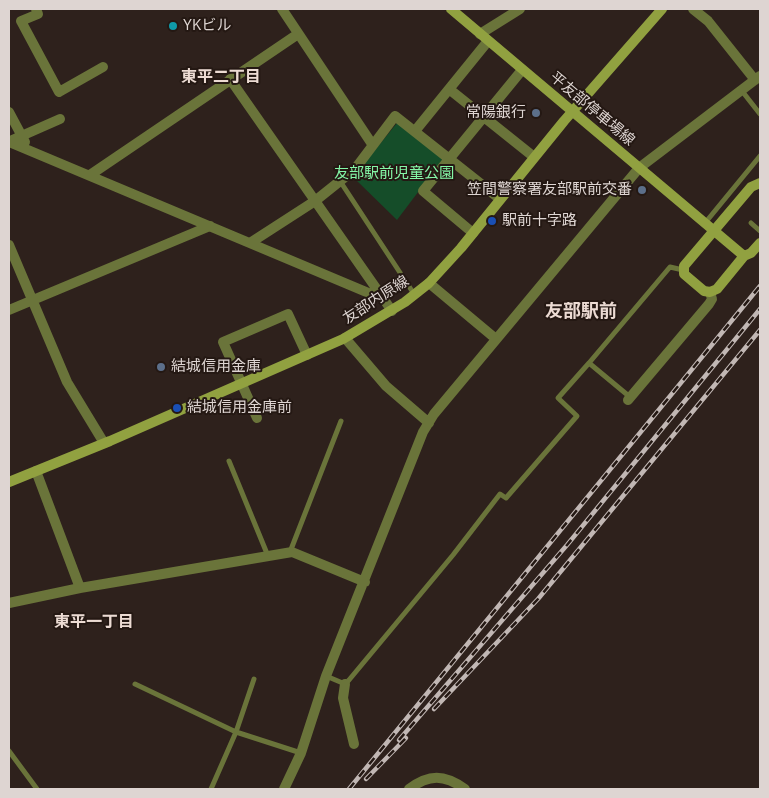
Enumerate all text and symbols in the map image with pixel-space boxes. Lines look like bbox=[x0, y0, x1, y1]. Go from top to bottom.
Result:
place label: YKビル bbox=[183, 17, 231, 35]
marker: YKビル bbox=[167, 20, 179, 32]
district label: 東平二丁目 bbox=[181, 67, 261, 87]
street label: 平友部停車場線 bbox=[546, 68, 638, 150]
place label: 常陽銀行 bbox=[466, 104, 526, 122]
marker: 常陽銀行 bbox=[530, 107, 542, 119]
park label: 友部駅前児童公園 bbox=[334, 165, 454, 183]
place label: 笠間警察署友部駅前交番 bbox=[467, 181, 632, 199]
marker: 笠間警察署友部駅前交番 bbox=[636, 184, 648, 196]
place label: 駅前十字路 bbox=[502, 212, 577, 230]
marker: 駅前十字路 bbox=[486, 215, 498, 227]
street label: 友部内原線 bbox=[340, 272, 412, 328]
district label: 友部駅前 bbox=[545, 301, 617, 323]
place label: 結城信用金庫 bbox=[171, 358, 261, 376]
marker: 結城信用金庫 bbox=[155, 361, 167, 373]
place label: 結城信用金庫前 bbox=[187, 399, 292, 417]
marker: 結城信用金庫前 bbox=[171, 402, 183, 414]
district label: 東平一丁目 bbox=[54, 612, 134, 632]

